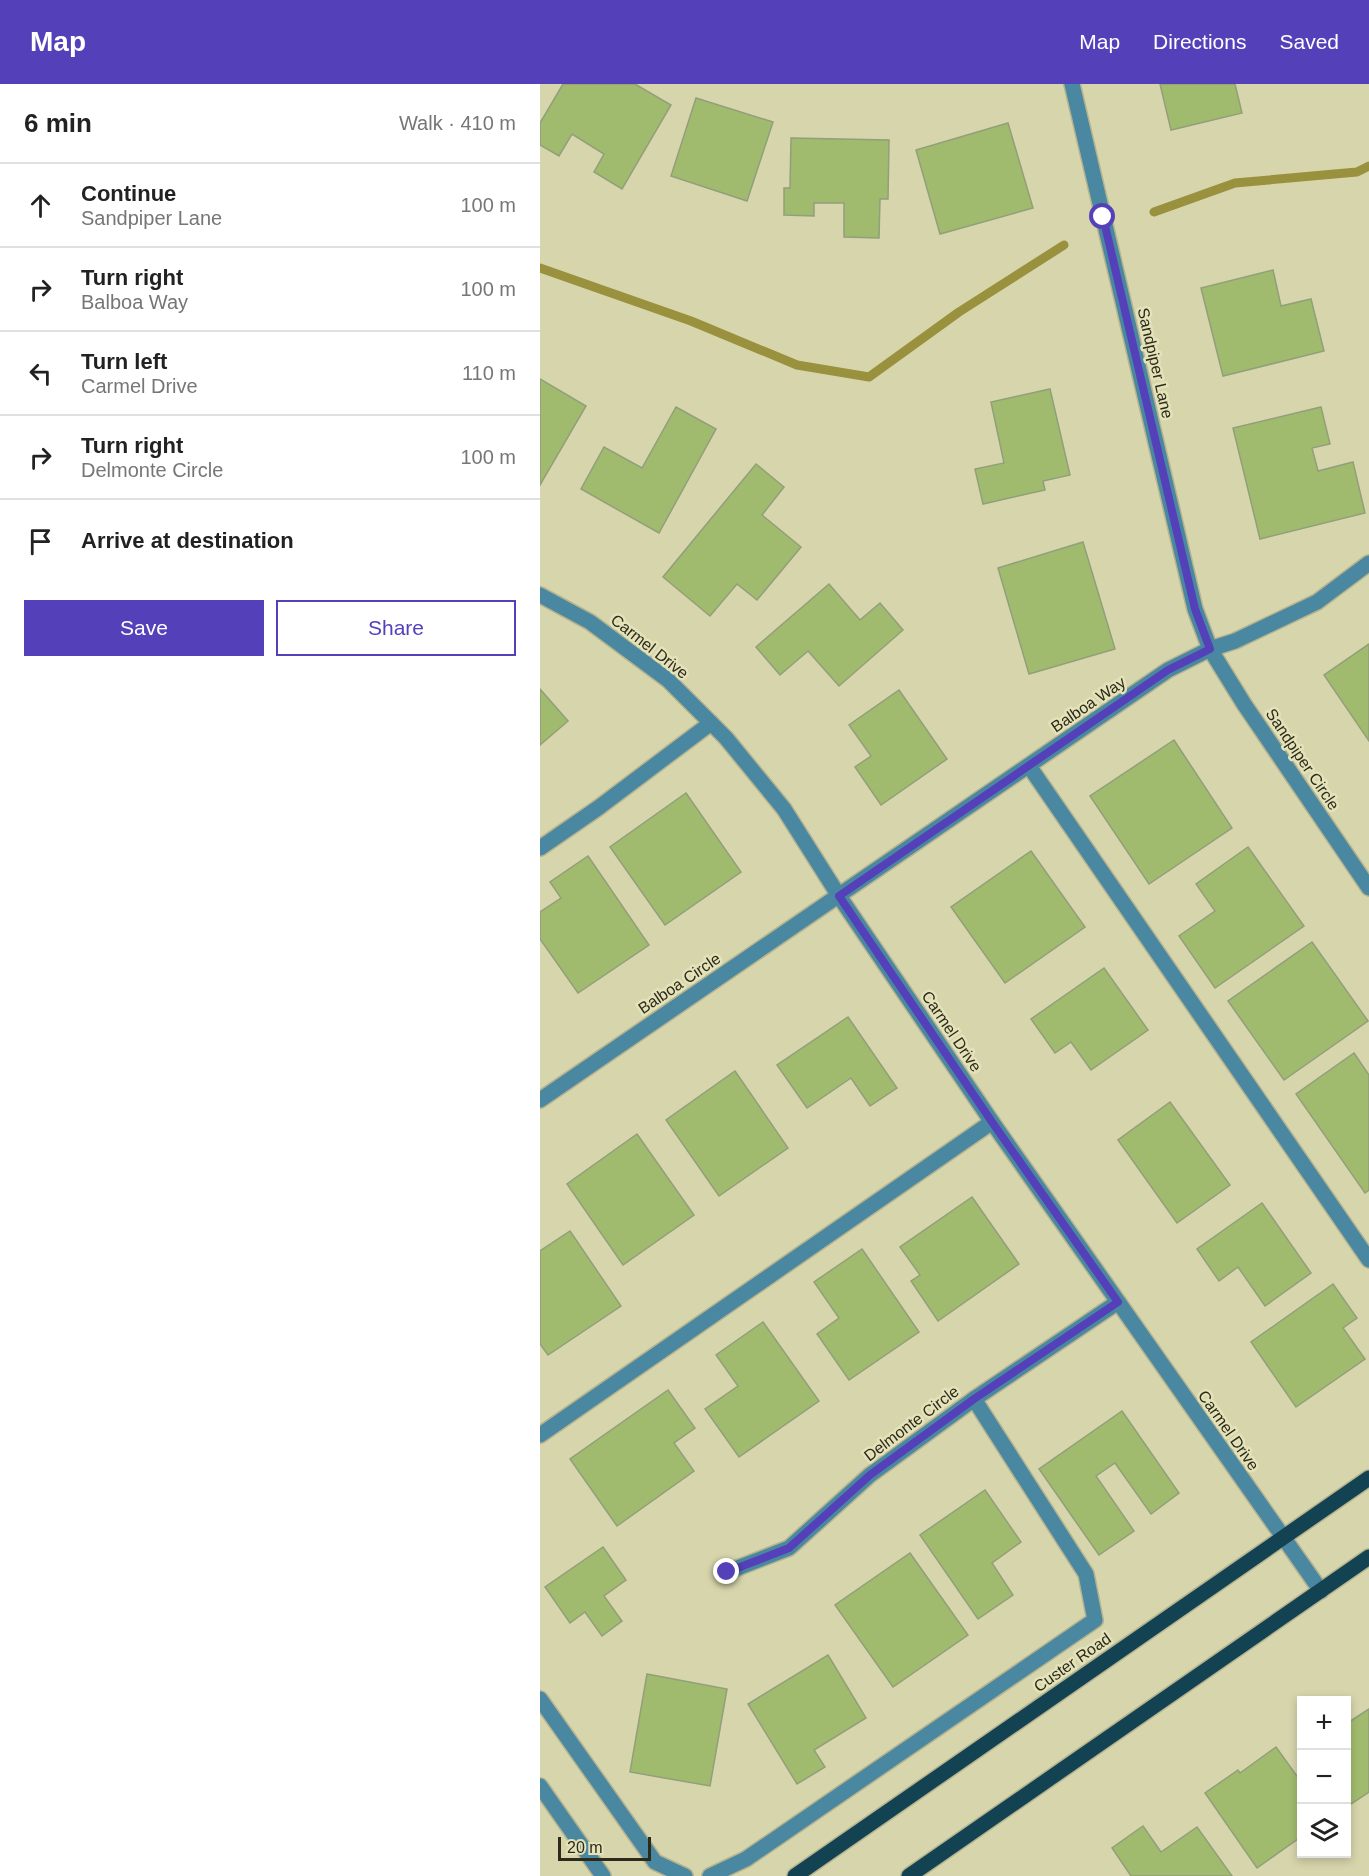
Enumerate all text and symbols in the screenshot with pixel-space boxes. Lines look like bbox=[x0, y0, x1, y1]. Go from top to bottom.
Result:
text: Map bbox=[30, 26, 86, 57]
text: Map bbox=[1079, 30, 1120, 53]
text: Directions bbox=[1153, 30, 1246, 53]
text: Saved bbox=[1279, 30, 1339, 53]
text: 6 min bbox=[24, 108, 92, 138]
text: Walk · 410 m bbox=[399, 112, 516, 134]
text: Continue bbox=[81, 181, 176, 206]
icon: ahead bbox=[24, 189, 57, 222]
text: 100 m bbox=[460, 194, 516, 216]
route start bbox=[1089, 203, 1115, 229]
text: Sandpiper Lane bbox=[81, 207, 222, 229]
text: Turn right bbox=[81, 265, 183, 290]
icon: right bbox=[24, 273, 57, 306]
text: 100 m bbox=[460, 278, 516, 300]
text: Balboa Way bbox=[81, 291, 188, 313]
street label: Sandpiper Lane bbox=[1135, 306, 1177, 420]
text: Turn left bbox=[81, 349, 167, 374]
icon: left bbox=[24, 357, 57, 390]
text: 110 m bbox=[462, 362, 516, 384]
text: Carmel Drive bbox=[81, 375, 198, 397]
text: Turn right bbox=[81, 433, 183, 458]
icon: right bbox=[24, 441, 57, 474]
text: 100 m bbox=[460, 446, 516, 468]
text: Delmonte Circle bbox=[81, 459, 223, 481]
icon: arrive bbox=[24, 525, 57, 558]
text: Arrive at destination bbox=[81, 528, 294, 553]
button: Save bbox=[24, 600, 264, 656]
button: Share bbox=[276, 600, 516, 656]
street label: Carmel Drive bbox=[608, 611, 692, 682]
street label: Balboa Way bbox=[1048, 673, 1129, 735]
street label: Sandpiper Circle bbox=[1262, 705, 1343, 813]
street label: Balboa Circle bbox=[635, 950, 724, 1017]
street label: Carmel Drive bbox=[918, 988, 985, 1075]
street label: Delmonte Circle bbox=[861, 1382, 962, 1464]
street label: Carmel Drive bbox=[1195, 1387, 1262, 1473]
route end bbox=[713, 1558, 739, 1584]
street label: Custer Road bbox=[1031, 1630, 1114, 1695]
map controls bbox=[1297, 1696, 1351, 1858]
button: + bbox=[1297, 1696, 1351, 1750]
button: − bbox=[1297, 1750, 1351, 1804]
button: layers bbox=[1297, 1804, 1351, 1858]
scale bar bbox=[558, 1834, 651, 1862]
text: 20 m bbox=[567, 1839, 603, 1856]

